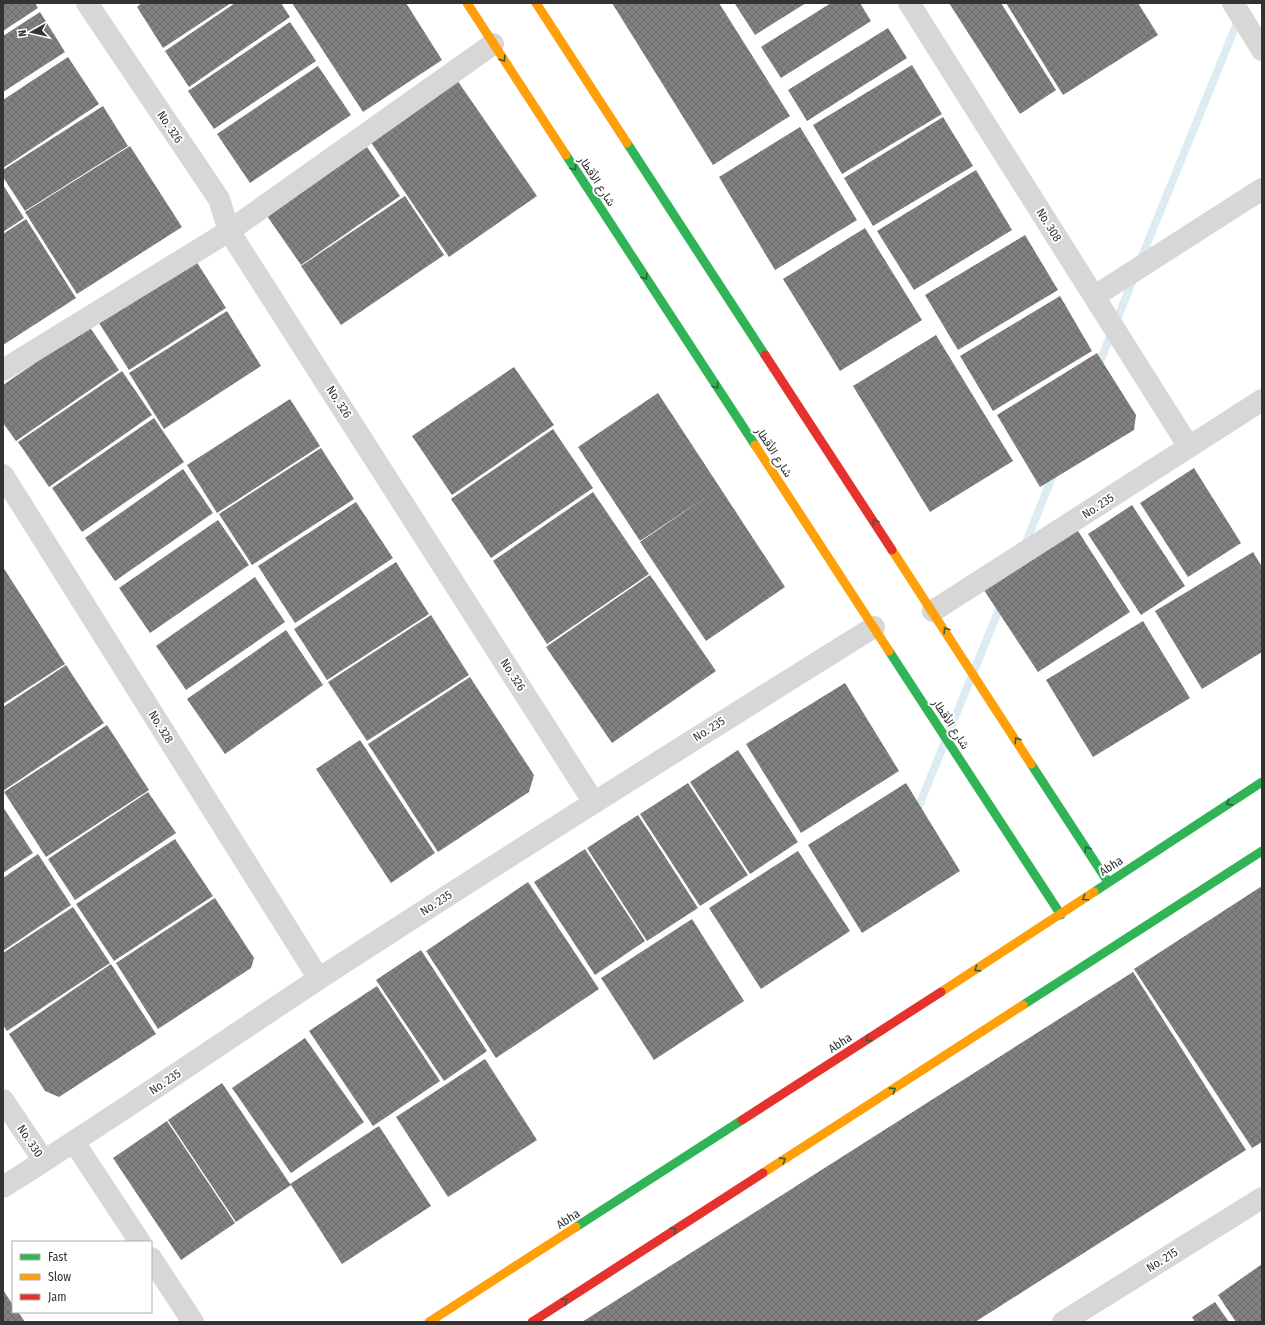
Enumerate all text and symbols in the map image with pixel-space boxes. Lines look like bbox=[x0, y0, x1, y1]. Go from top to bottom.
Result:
north arrow bbox=[12, 12, 52, 52]
text: N bbox=[16, 29, 29, 37]
one-way arrow bbox=[498, 55, 505, 62]
street label: No. 326 bbox=[154, 108, 186, 146]
street label: شارع الأقطار bbox=[573, 152, 618, 210]
one-way arrow bbox=[569, 164, 577, 171]
street label: No. 308 bbox=[1033, 206, 1065, 244]
one-way arrow bbox=[640, 273, 648, 280]
one-way arrow bbox=[711, 382, 719, 389]
street label: No. 326 bbox=[323, 383, 355, 421]
street label: شارع الأقطار bbox=[750, 423, 795, 481]
street label: No. 235 bbox=[1079, 490, 1117, 521]
one-way arrow bbox=[873, 519, 880, 526]
one-way arrow bbox=[944, 628, 951, 635]
street label: No. 326 bbox=[497, 656, 529, 694]
street label: شارع الأقطار bbox=[927, 695, 972, 753]
street label: No. 328 bbox=[146, 708, 176, 746]
street label: No. 235 bbox=[690, 714, 728, 744]
one-way arrow bbox=[1014, 737, 1021, 744]
one-way arrow bbox=[1226, 798, 1233, 806]
one-way arrow bbox=[1084, 846, 1092, 853]
street label: Abha bbox=[1097, 853, 1125, 879]
street label: No. 235 bbox=[417, 887, 455, 918]
one-way arrow bbox=[1083, 893, 1090, 900]
one-way arrow bbox=[974, 964, 981, 972]
street label: Abha bbox=[826, 1030, 854, 1056]
one-way arrow bbox=[865, 1035, 872, 1042]
street label: No. 235 bbox=[147, 1066, 184, 1098]
one-way arrow bbox=[889, 1087, 896, 1094]
street label: No. 330 bbox=[14, 1122, 46, 1160]
one-way arrow bbox=[779, 1157, 786, 1165]
street label: Abha bbox=[554, 1206, 582, 1232]
one-way arrow bbox=[670, 1228, 677, 1235]
legend bbox=[12, 1241, 152, 1313]
street label: No. 215 bbox=[1144, 1245, 1181, 1275]
text: Fast bbox=[48, 1250, 67, 1264]
text: Slow bbox=[48, 1270, 71, 1284]
text: Jam bbox=[48, 1290, 66, 1304]
one-way arrow bbox=[561, 1298, 568, 1306]

